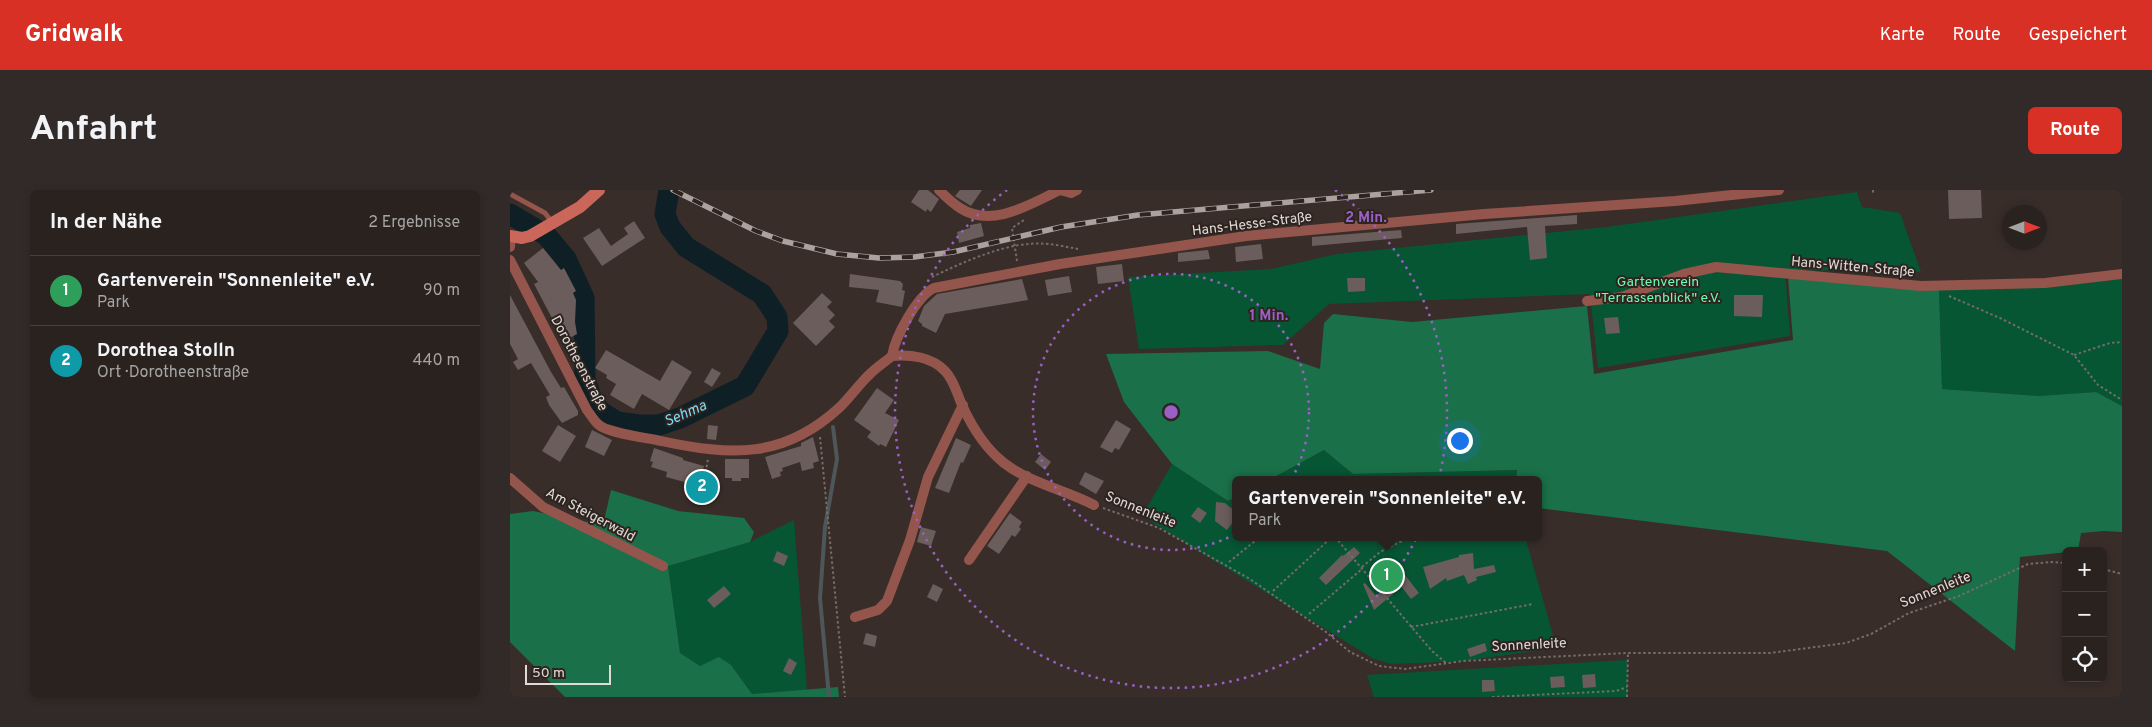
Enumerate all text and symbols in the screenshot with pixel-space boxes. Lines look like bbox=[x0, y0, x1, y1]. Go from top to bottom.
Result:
text: Gridwalk bbox=[25, 20, 123, 50]
text: Karte bbox=[1880, 24, 1925, 47]
text: Route bbox=[1953, 24, 2001, 47]
text: Gespeichert bbox=[2029, 24, 2127, 47]
button: Route bbox=[2028, 107, 2122, 154]
text: Anfahrt bbox=[30, 108, 157, 152]
north arrow bbox=[2002, 205, 2047, 250]
text: In der Nähe bbox=[50, 209, 162, 236]
street label: Hans-Hesse-Straße bbox=[1191, 209, 1313, 240]
text: 2 Min. bbox=[1345, 209, 1387, 228]
text: 2 Ergebnisse bbox=[368, 213, 460, 233]
street label: Hans-Witten-Straße bbox=[1790, 254, 1915, 281]
text: Gartenverein "Sonnenleite" e.V. bbox=[97, 269, 375, 293]
park label: Gartenverein "Terrassenblick" e.V. bbox=[1595, 274, 1721, 307]
text: 1 bbox=[63, 281, 69, 301]
text: 90 m bbox=[423, 281, 460, 301]
text: Park bbox=[97, 293, 130, 313]
text: 1 Min. bbox=[1250, 307, 1289, 326]
street label: Dorotheenstraße bbox=[546, 313, 611, 414]
text: Dorothea Stolln bbox=[97, 339, 235, 363]
text: 2 bbox=[61, 351, 71, 371]
text: 440 m bbox=[413, 351, 460, 371]
text: Ort · Dorotheenstraße bbox=[97, 363, 249, 383]
water label: Sehma bbox=[662, 397, 710, 432]
centre of rings bbox=[1162, 403, 1180, 421]
your location bbox=[1447, 428, 1473, 454]
pin: 2 bbox=[686, 468, 718, 506]
popup bbox=[1232, 476, 1542, 541]
street label: Am Steigerwald bbox=[543, 485, 638, 546]
text: Gartenverein "Sonnenleite" e.V. bbox=[1248, 487, 1526, 511]
street label: Sonnenleite bbox=[1102, 488, 1178, 532]
text: Park bbox=[1248, 511, 1281, 531]
map controls bbox=[2062, 547, 2107, 682]
button: + bbox=[2062, 547, 2107, 592]
pin: 1 bbox=[1371, 557, 1403, 595]
street label: Sonnenleite bbox=[1898, 568, 1974, 612]
button: − bbox=[2062, 592, 2107, 637]
street label: Sonnenleite bbox=[1491, 635, 1567, 656]
button: locate bbox=[2062, 637, 2107, 682]
scale bar bbox=[525, 662, 611, 685]
text: 50 m bbox=[532, 665, 565, 682]

